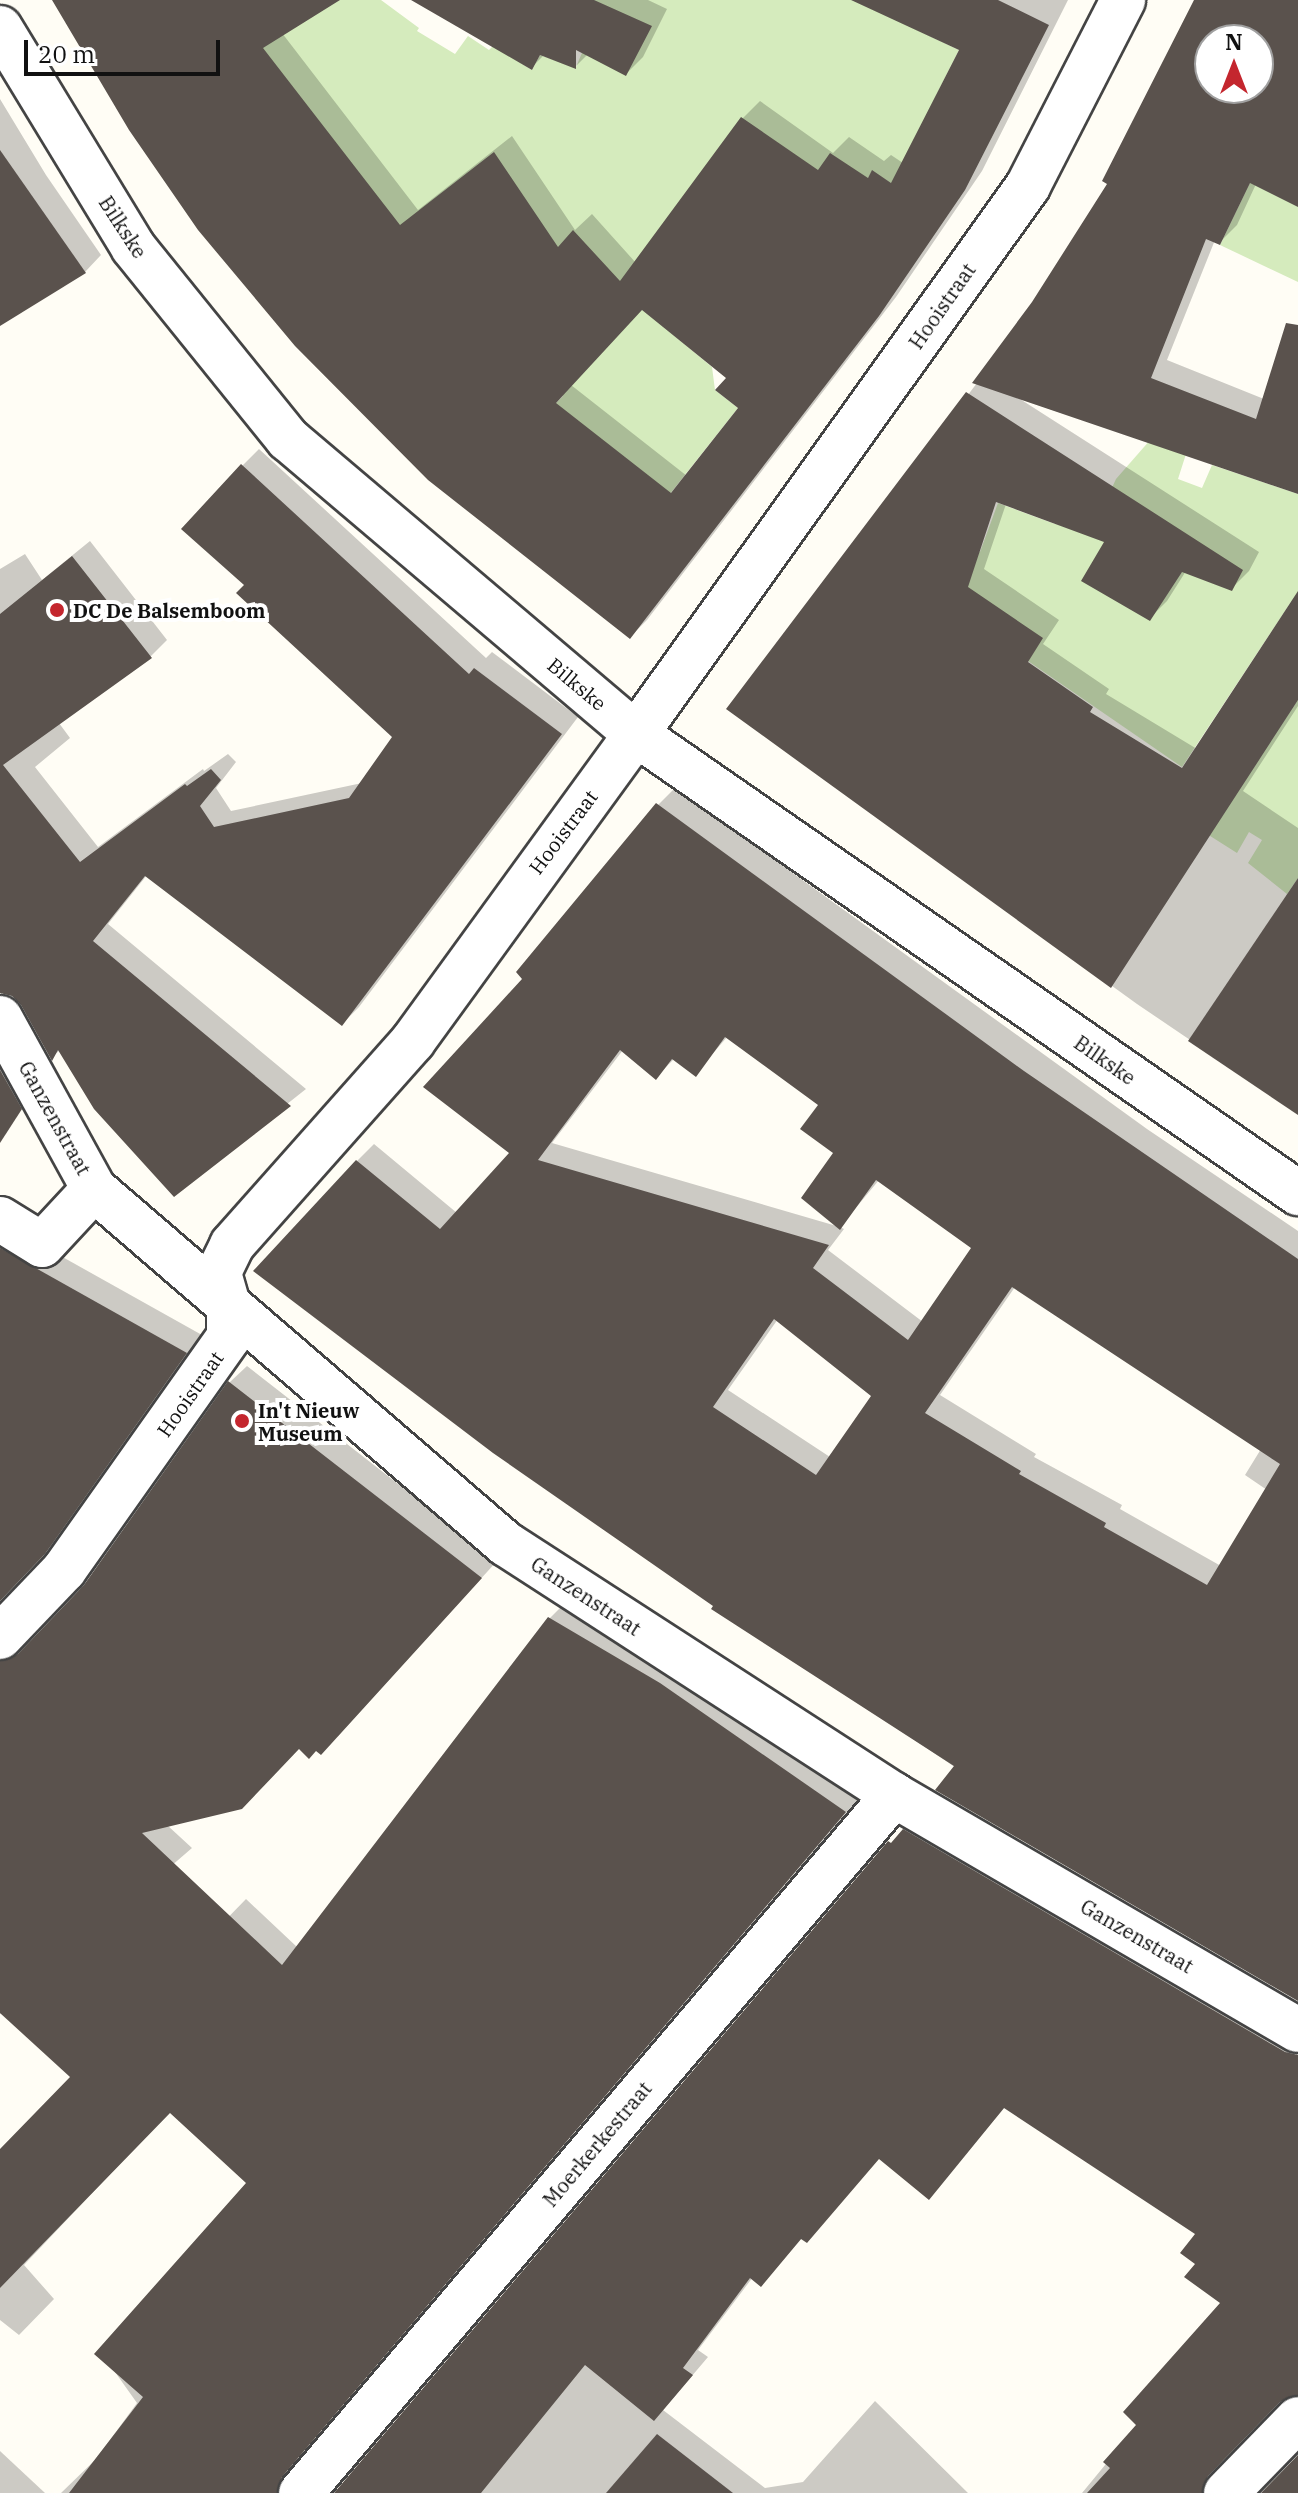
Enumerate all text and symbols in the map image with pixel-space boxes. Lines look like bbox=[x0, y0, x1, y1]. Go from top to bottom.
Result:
scale bar bbox=[28, 24, 224, 74]
north arrow bbox=[1194, 24, 1274, 104]
text: N bbox=[1225, 27, 1243, 56]
text: 20 m bbox=[38, 38, 95, 70]
street label: Bilkske bbox=[94, 191, 152, 263]
street label: Hooistraat bbox=[904, 259, 980, 353]
place label: DC De Balsemboom bbox=[73, 598, 266, 622]
marker: DC De Balsemboom bbox=[48, 601, 66, 619]
street label: Bilkske bbox=[543, 653, 611, 715]
street label: Hooistraat bbox=[524, 785, 602, 879]
street label: Bilkske bbox=[1070, 1030, 1140, 1090]
street label: Ganzenstraat bbox=[14, 1057, 96, 1179]
street label: Hooistraat bbox=[152, 1347, 228, 1441]
place label: In't Nieuw Museum bbox=[258, 1398, 360, 1445]
marker: In't Nieuw Museum bbox=[233, 1412, 251, 1430]
street label: Ganzenstraat bbox=[527, 1552, 645, 1640]
street label: Ganzenstraat bbox=[1076, 1894, 1198, 1978]
street label: Moerkerkestraat bbox=[538, 2077, 656, 2211]

